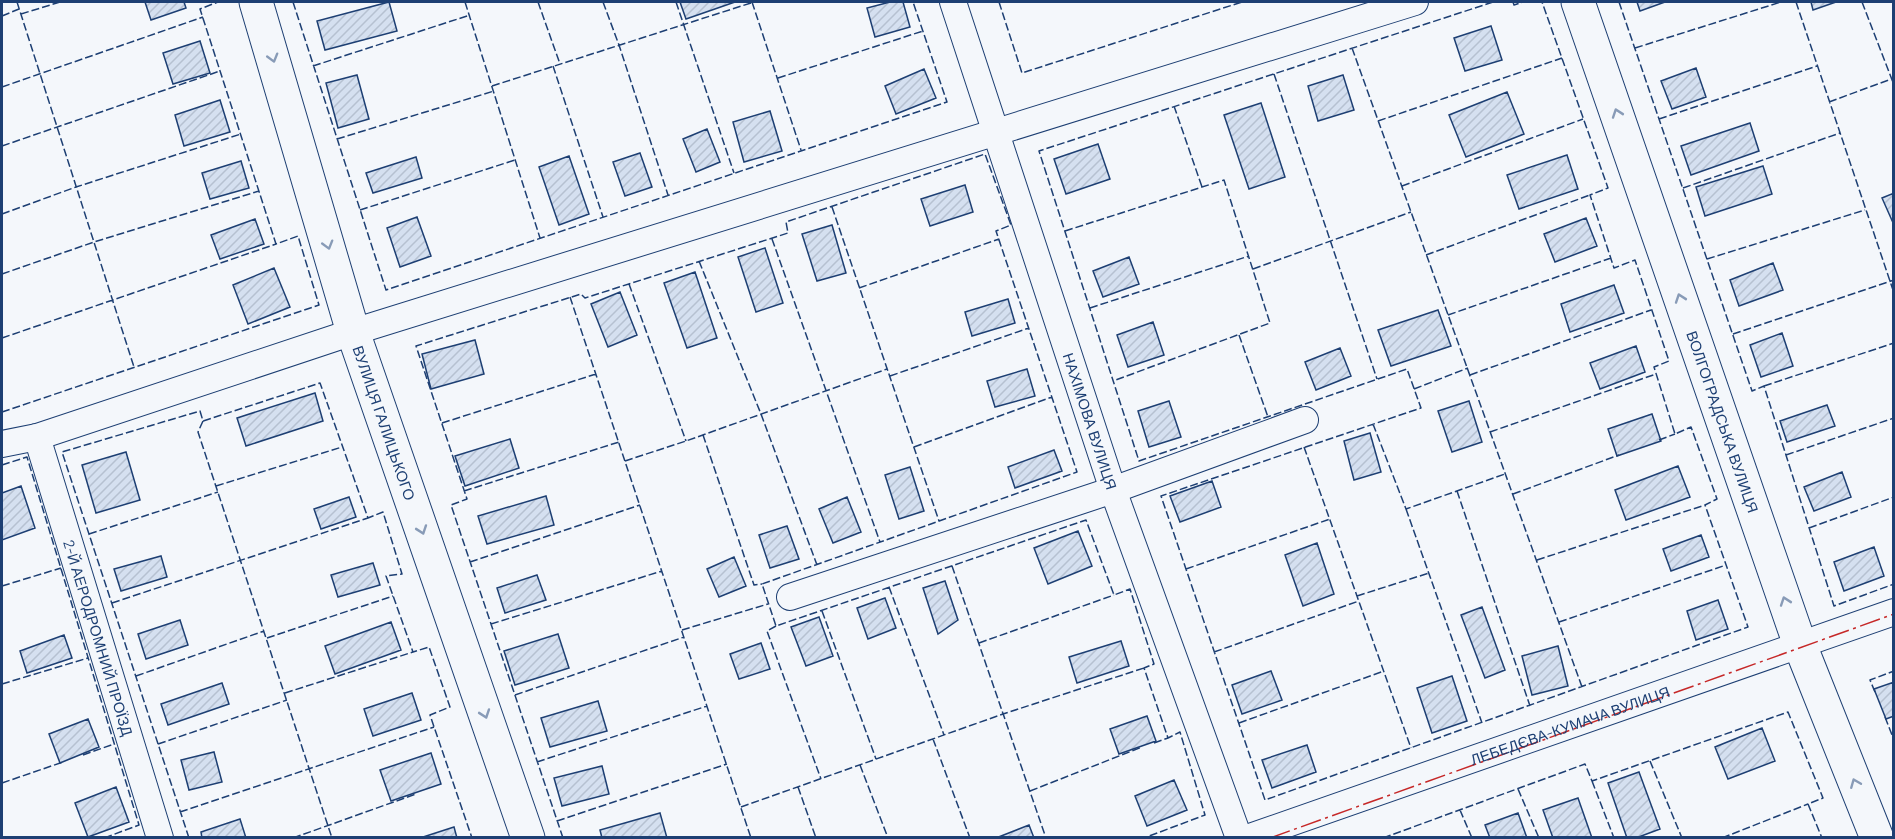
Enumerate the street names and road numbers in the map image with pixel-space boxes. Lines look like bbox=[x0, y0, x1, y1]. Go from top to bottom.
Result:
street label: ВОЛГОГРАДСЬКА ВУЛИЦЯ bbox=[1683, 328, 1763, 515]
street label: ВУЛИЦЯ ГАЛИЦЬКОГО bbox=[349, 343, 419, 502]
street label: НАХІМОВА ВУЛИЦЯ bbox=[1060, 350, 1121, 492]
street label: 2-Й АЕРОДРОМНИЙ ПРОЇЗД bbox=[60, 538, 137, 738]
street label: ЛЕБЕДЄВА-КУМАЧА ВУЛИЦЯ bbox=[1468, 682, 1672, 768]

